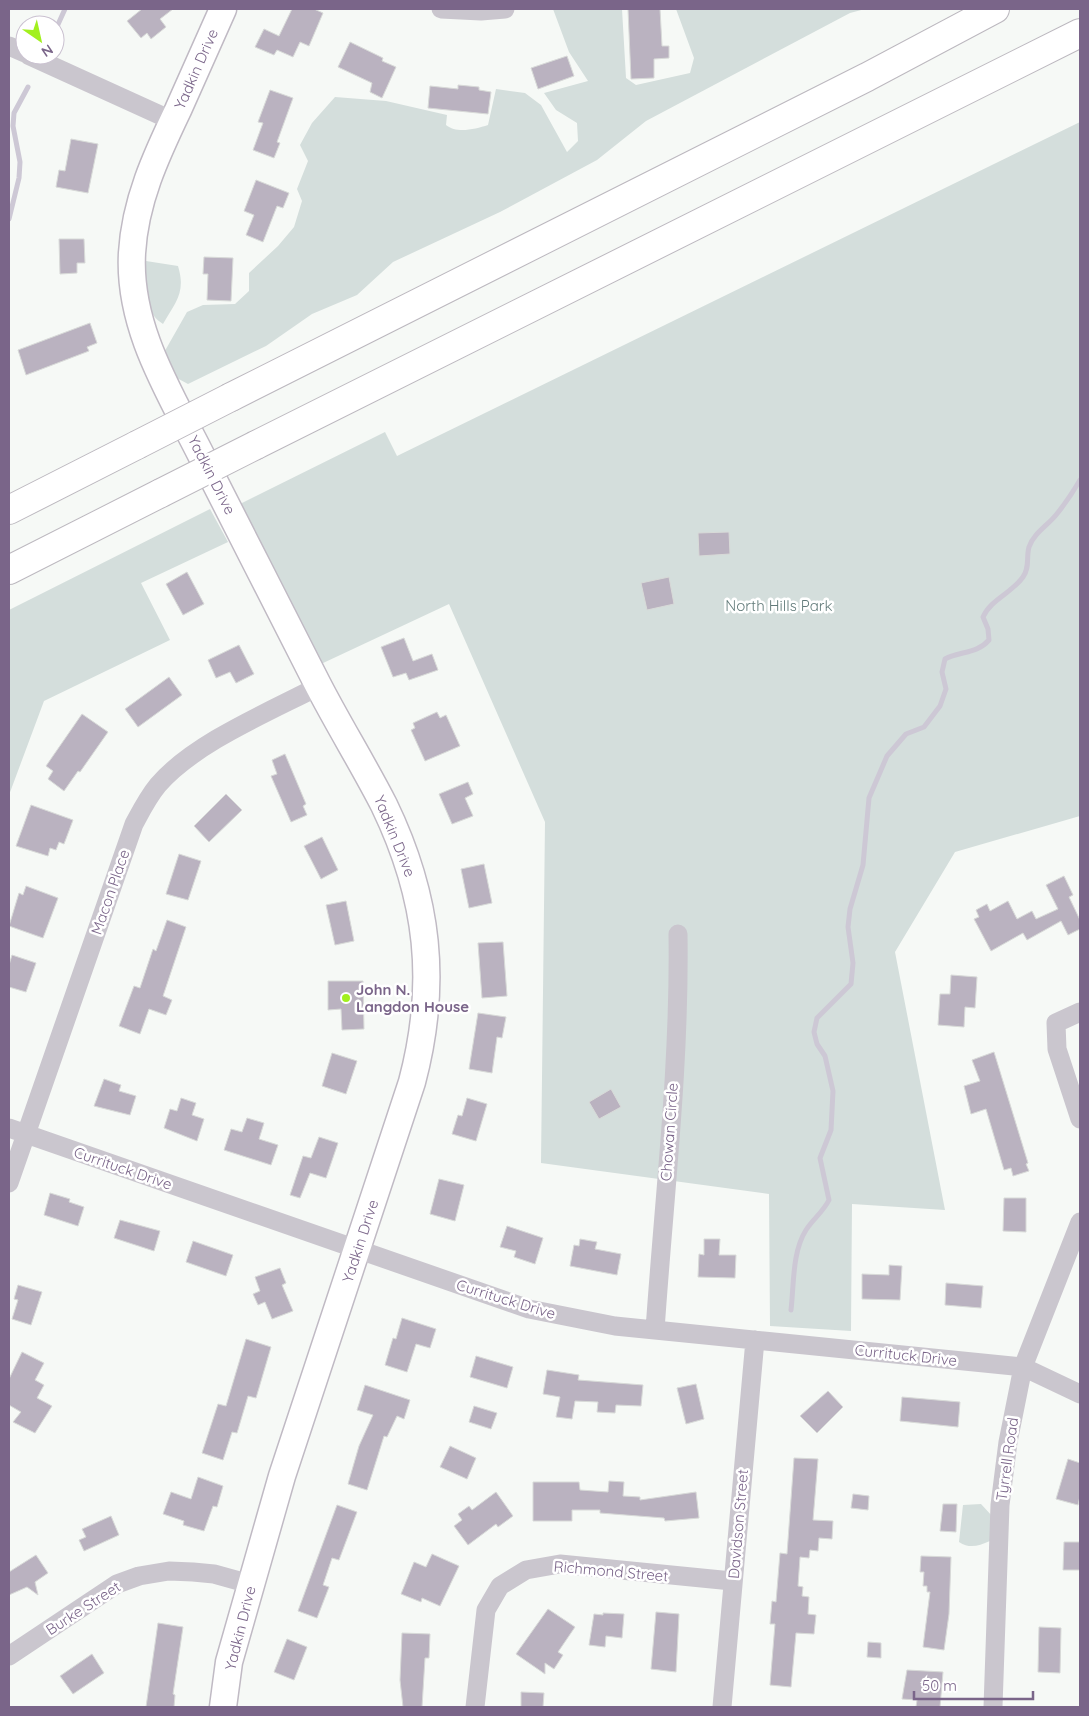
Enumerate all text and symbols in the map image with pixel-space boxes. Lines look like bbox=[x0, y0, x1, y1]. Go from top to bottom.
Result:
north arrow bbox=[15, 15, 65, 65]
street label: Yadkin Drive bbox=[170, 26, 222, 112]
text: N bbox=[38, 40, 57, 61]
street label: Yadkin Drive bbox=[184, 432, 240, 518]
park label: North Hills Park bbox=[725, 596, 833, 615]
street label: Yadkin Drive bbox=[370, 792, 420, 880]
street label: Macon Place bbox=[87, 847, 133, 937]
place label: John N. Langdon House bbox=[356, 980, 469, 1016]
marker: John N. Langdon House bbox=[340, 992, 352, 1004]
street label: Chowan Circle bbox=[656, 1082, 682, 1182]
street label: Currituck Drive bbox=[71, 1142, 175, 1194]
street label: Yadkin Drive bbox=[338, 1197, 382, 1285]
street label: Currituck Drive bbox=[454, 1275, 558, 1323]
street label: Currituck Drive bbox=[854, 1340, 958, 1370]
street label: Tyrrell Road bbox=[992, 1416, 1022, 1502]
street label: Davidson Street bbox=[724, 1468, 752, 1580]
street label: Richmond Street bbox=[553, 1557, 669, 1585]
street label: Burke Street bbox=[42, 1577, 124, 1639]
street label: Yadkin Drive bbox=[220, 1584, 260, 1672]
scale bar bbox=[914, 1668, 1033, 1700]
text: 50 m bbox=[922, 1676, 957, 1695]

